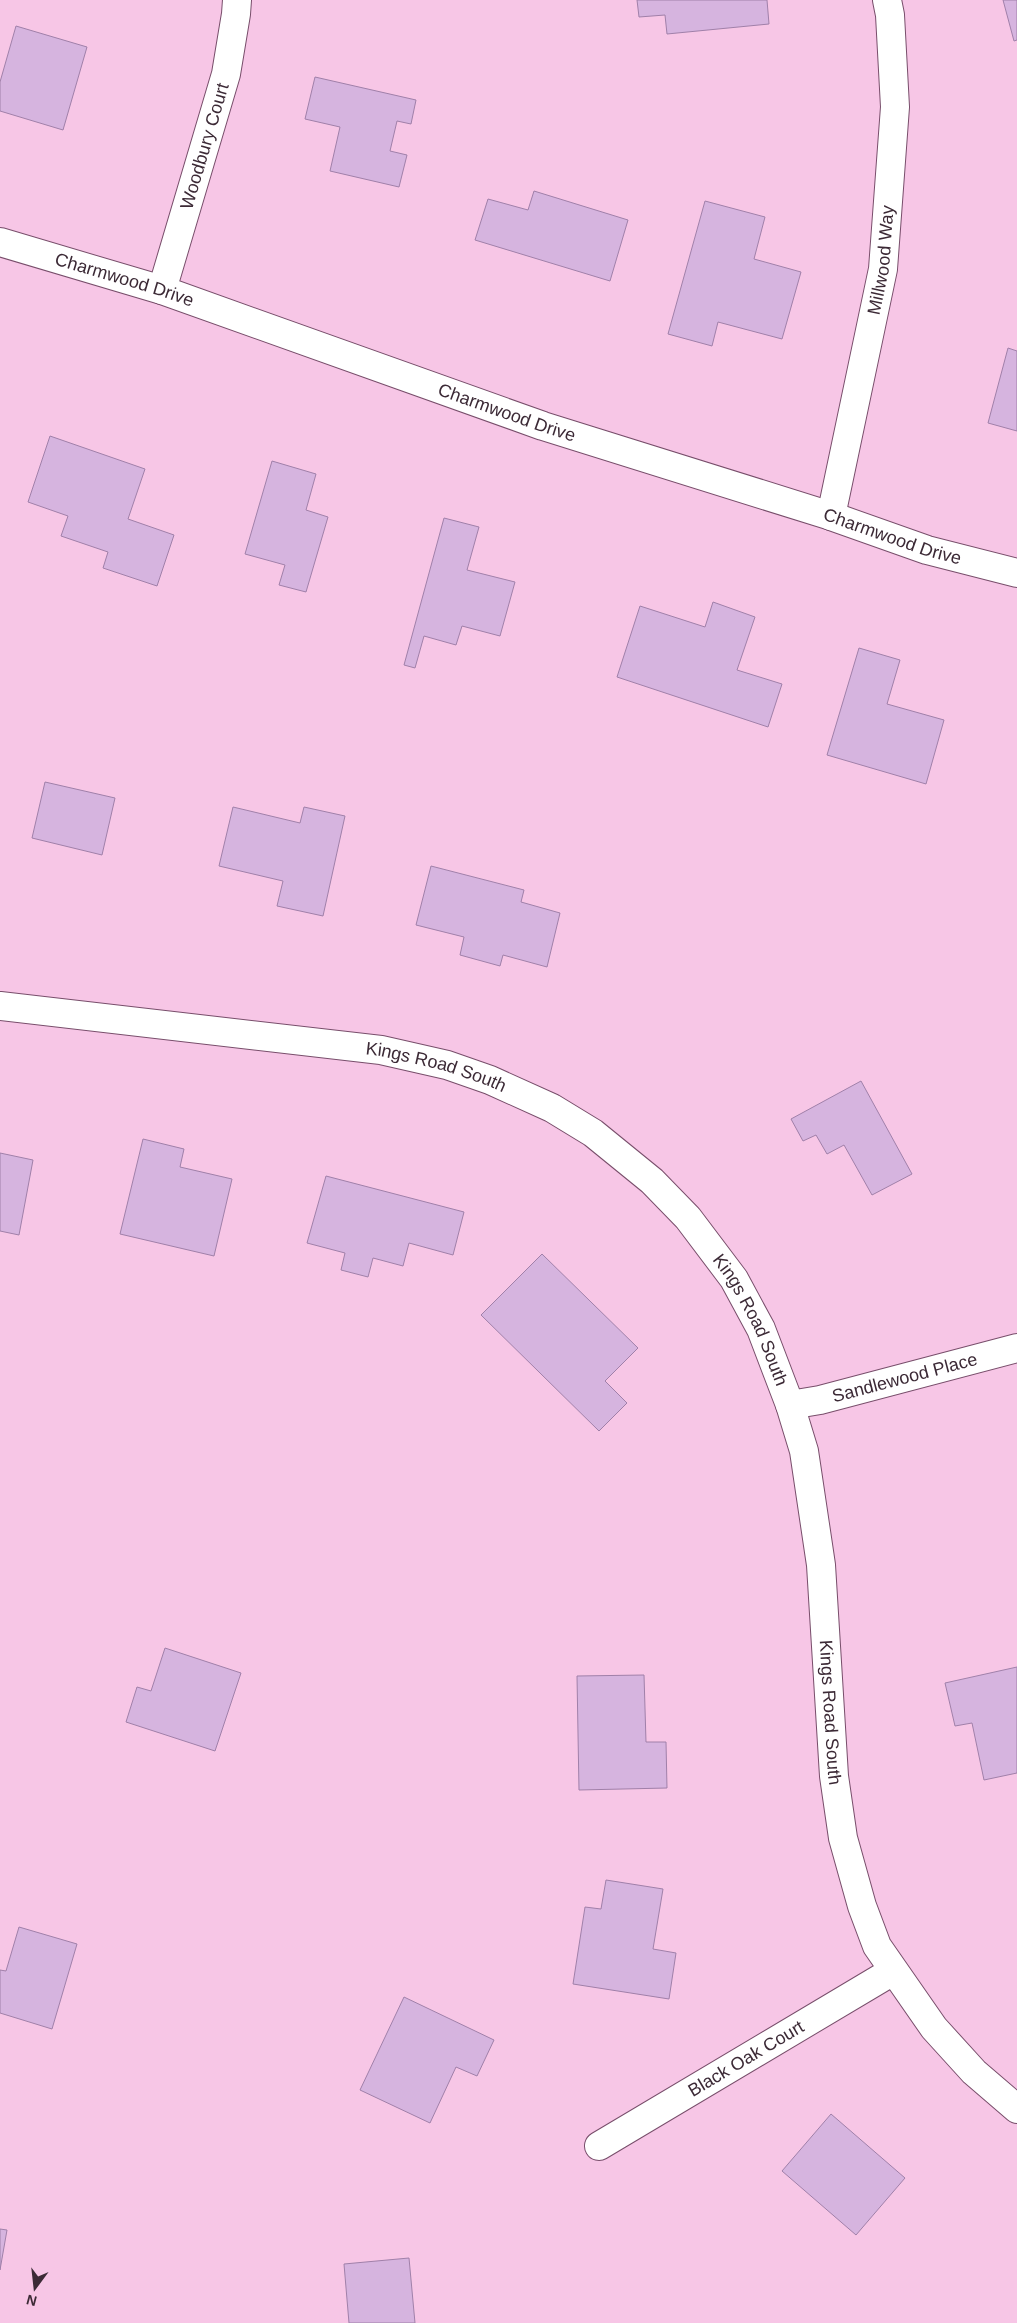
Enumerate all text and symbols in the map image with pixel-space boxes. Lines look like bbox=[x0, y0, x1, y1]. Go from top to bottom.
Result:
street label: Woodbury Court bbox=[176, 81, 233, 212]
street label: Millwood Way bbox=[864, 205, 898, 317]
street label: Charmwood Drive bbox=[53, 249, 197, 311]
street label: Charmwood Drive bbox=[436, 379, 578, 446]
street label: Charmwood Drive bbox=[821, 504, 963, 568]
street label: Kings Road South bbox=[365, 1038, 509, 1096]
street label: Kings Road South bbox=[709, 1250, 792, 1389]
street label: Sandlewood Place bbox=[830, 1349, 979, 1406]
street label: Kings Road South bbox=[816, 1639, 845, 1786]
street label: Black Oak Court bbox=[684, 2016, 807, 2101]
north arrow bbox=[10, 2263, 60, 2313]
text: N bbox=[25, 2292, 39, 2310]

